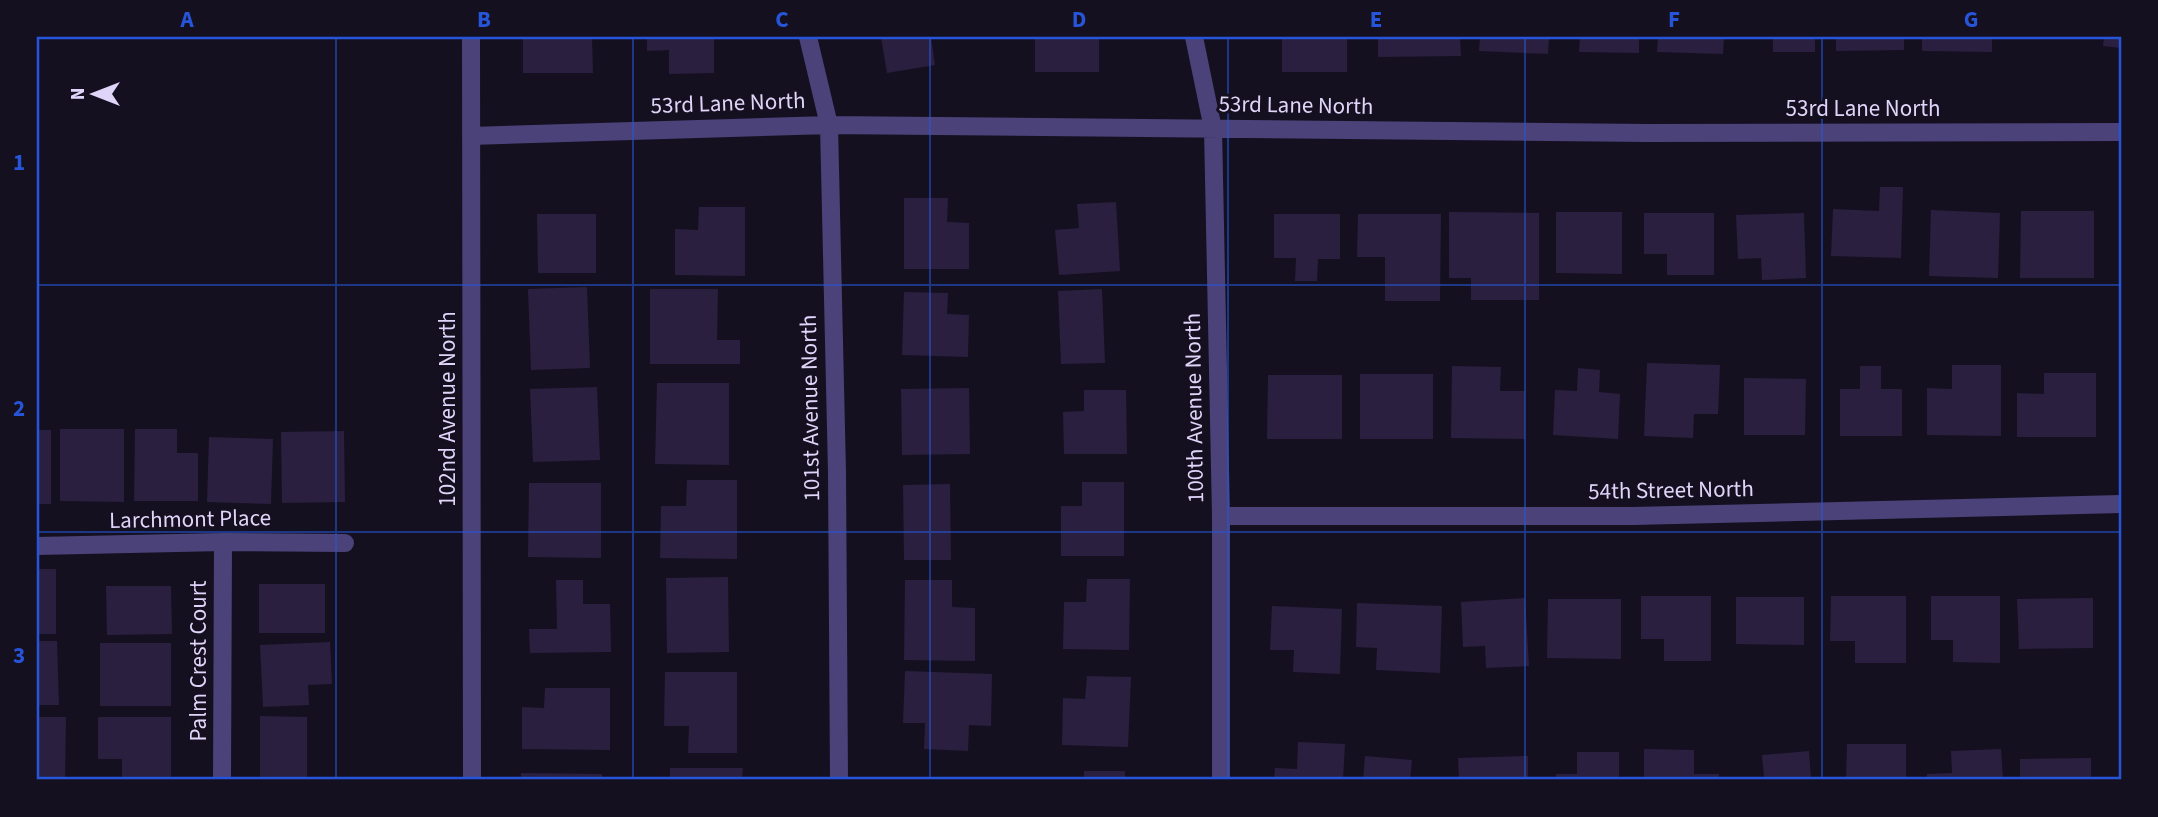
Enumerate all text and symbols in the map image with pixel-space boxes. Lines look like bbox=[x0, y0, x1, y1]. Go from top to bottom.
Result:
text: A bbox=[179, 3, 194, 36]
text: B bbox=[477, 3, 491, 36]
text: C bbox=[775, 3, 789, 36]
text: D bbox=[1072, 3, 1086, 36]
text: E bbox=[1370, 3, 1382, 36]
text: F bbox=[1668, 3, 1680, 36]
text: G bbox=[1964, 3, 1978, 36]
north arrow bbox=[60, 60, 130, 130]
street label: 53rd Lane North bbox=[650, 84, 806, 122]
street label: 53rd Lane North bbox=[1218, 87, 1374, 123]
text: N bbox=[65, 88, 92, 100]
street label: 53rd Lane North bbox=[1786, 92, 1940, 125]
text: 1 bbox=[13, 146, 25, 179]
street label: 102nd Avenue North bbox=[431, 311, 464, 507]
street label: 100th Avenue North bbox=[1176, 313, 1212, 503]
street label: 101st Avenue North bbox=[792, 314, 828, 502]
text: 2 bbox=[13, 392, 25, 425]
street label: 54th Street North bbox=[1588, 472, 1754, 508]
street label: Larchmont Place bbox=[109, 501, 271, 537]
street label: Palm Crest Court bbox=[182, 580, 215, 741]
text: 3 bbox=[13, 639, 25, 672]

